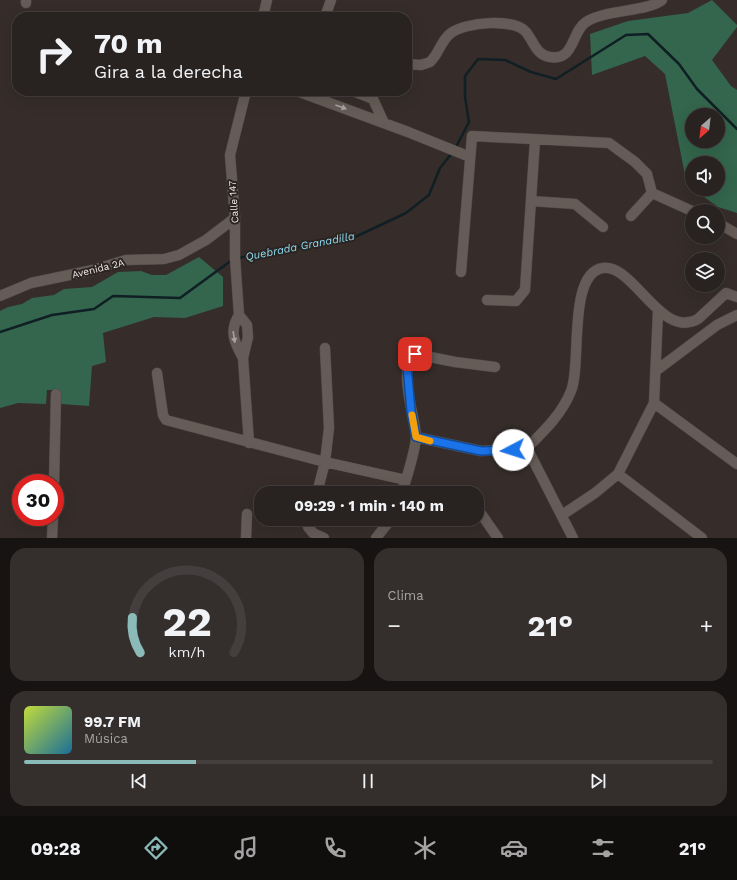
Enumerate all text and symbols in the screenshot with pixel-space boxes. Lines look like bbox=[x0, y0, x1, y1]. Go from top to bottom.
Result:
text: 70 m bbox=[94, 27, 163, 60]
icon: right bbox=[28, 28, 80, 80]
text: Gira a la derecha bbox=[94, 61, 243, 82]
one-way arrow bbox=[335, 104, 347, 110]
north arrow bbox=[685, 108, 725, 148]
map controls bbox=[685, 108, 725, 292]
button: sound bbox=[685, 156, 725, 196]
street label: Calle 147 bbox=[226, 180, 240, 224]
button: search bbox=[685, 204, 725, 244]
water label: Quebrada Granadilla bbox=[244, 229, 356, 263]
button: layers bbox=[685, 252, 725, 292]
street label: Avenida 2A bbox=[71, 257, 126, 280]
one-way arrow bbox=[231, 331, 237, 343]
pin bbox=[398, 337, 432, 371]
icon: arrive bbox=[404, 343, 426, 365]
position arrow bbox=[492, 429, 534, 471]
speed limit sign: 30 bbox=[12, 474, 64, 526]
text: 09:29 · 1 min · 140 m bbox=[294, 497, 444, 515]
text: Clima bbox=[388, 588, 424, 603]
text: 22 bbox=[162, 596, 212, 645]
text: 21° bbox=[527, 608, 573, 643]
text: − bbox=[388, 613, 401, 638]
text: + bbox=[700, 613, 713, 638]
text: km/h bbox=[168, 643, 205, 659]
text: 99.7 FM bbox=[84, 713, 141, 731]
text: Música bbox=[84, 731, 128, 746]
icon: previous bbox=[128, 770, 150, 792]
icon: pause bbox=[357, 770, 379, 792]
icon: next bbox=[587, 770, 609, 792]
icon: directions bbox=[142, 834, 170, 862]
icon: music bbox=[232, 834, 260, 862]
icon: phone bbox=[321, 834, 349, 862]
icon: climate bbox=[411, 834, 439, 862]
icon: car bbox=[500, 834, 528, 862]
icon: filters bbox=[589, 834, 617, 862]
text: 09:28 bbox=[31, 838, 81, 859]
text: 21° bbox=[679, 838, 706, 859]

